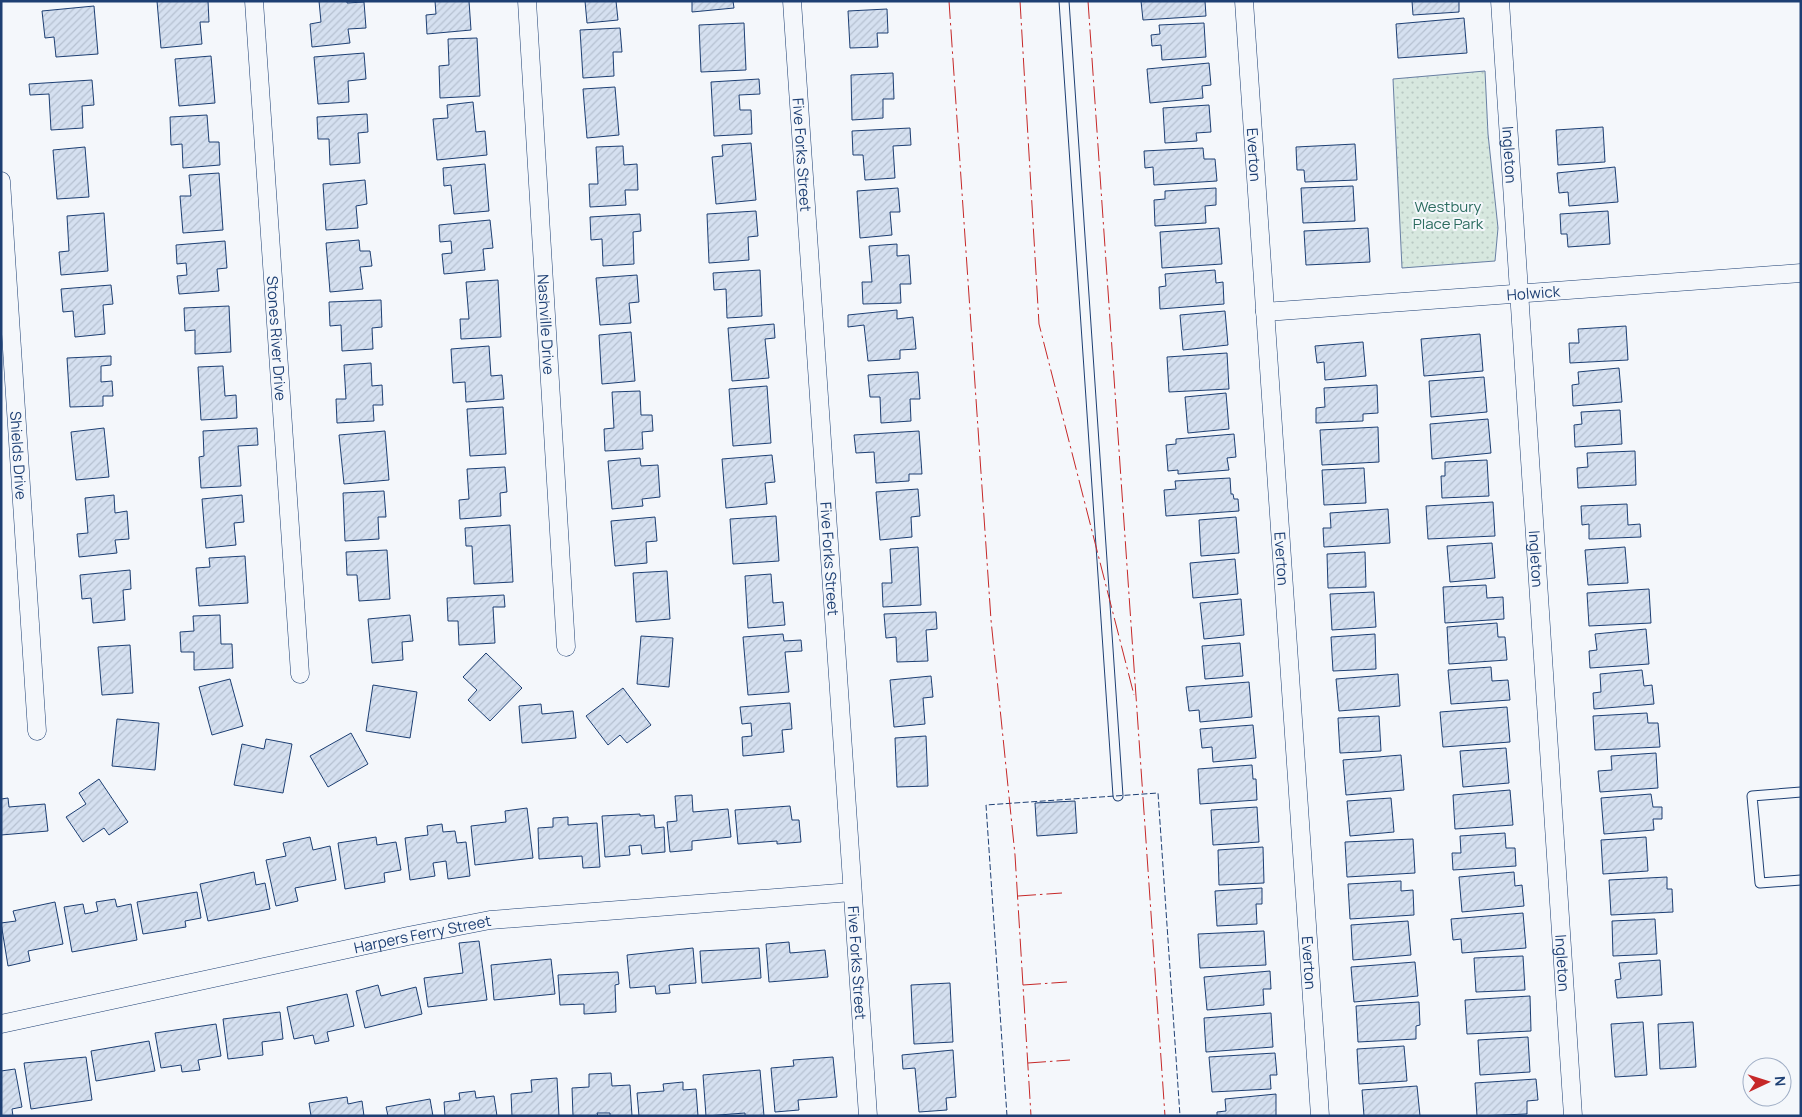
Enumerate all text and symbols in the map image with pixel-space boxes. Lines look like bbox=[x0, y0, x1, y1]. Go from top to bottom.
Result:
street label: Five Forks Street bbox=[788, 97, 817, 212]
street label: Ingleton bbox=[1498, 125, 1522, 184]
street label: Everton bbox=[1242, 127, 1267, 182]
park label: Westbury Place Park bbox=[1413, 196, 1484, 234]
street label: Nashville Drive bbox=[533, 274, 560, 375]
street label: Stones River Drive bbox=[262, 275, 292, 402]
street label: Holwick bbox=[1506, 280, 1561, 305]
street label: Shields Drive bbox=[6, 410, 32, 501]
street label: Five Forks Street bbox=[816, 501, 844, 616]
street label: Ingleton bbox=[1524, 530, 1549, 588]
street label: Everton bbox=[1270, 531, 1294, 586]
street label: Five Forks Street bbox=[843, 905, 872, 1020]
street label: Harpers Ferry Street bbox=[352, 910, 493, 958]
street label: Ingleton bbox=[1551, 934, 1575, 992]
street label: Everton bbox=[1297, 935, 1322, 990]
north arrow bbox=[1742, 1057, 1792, 1107]
text: N bbox=[1771, 1075, 1790, 1087]

